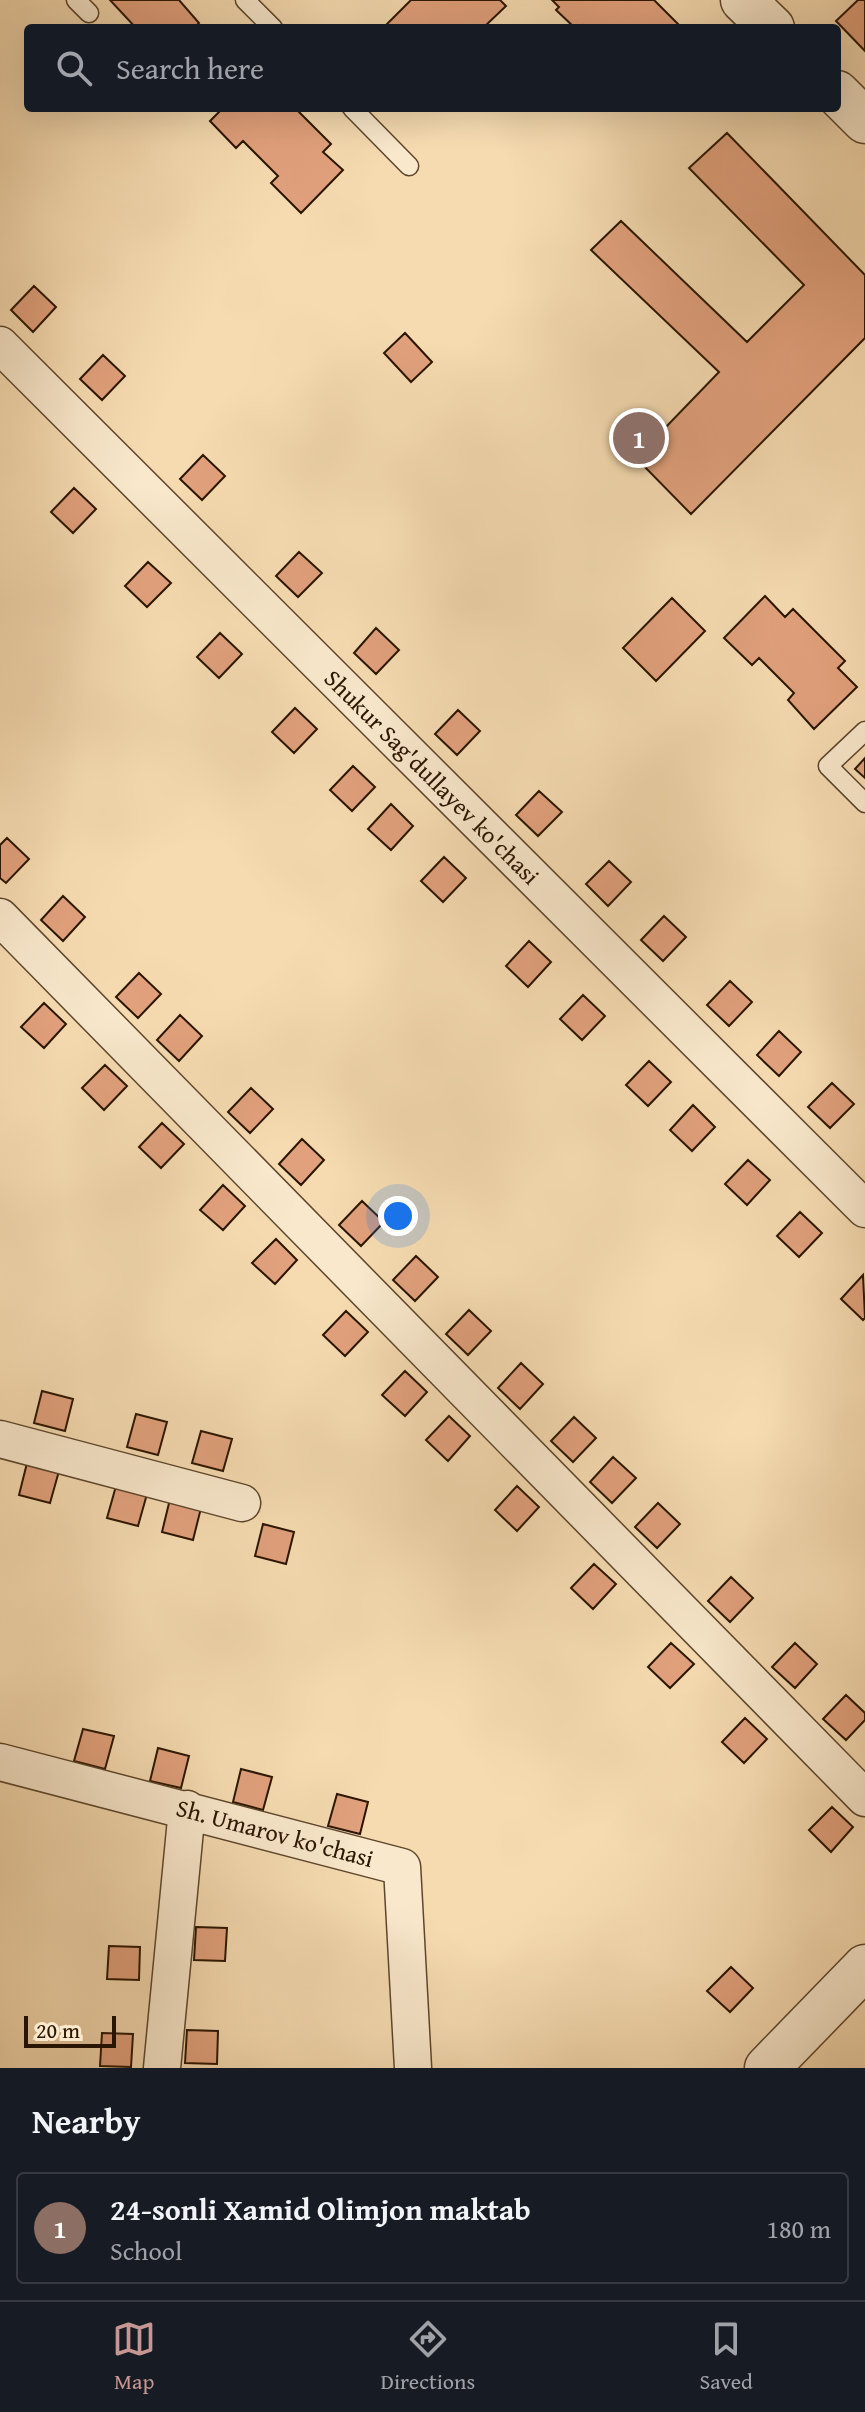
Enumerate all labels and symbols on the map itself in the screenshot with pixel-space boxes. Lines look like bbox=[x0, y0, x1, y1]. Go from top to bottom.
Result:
pin: 1 bbox=[613, 408, 665, 468]
street label: Shukur Sag'dullayev ko'chasi bbox=[316, 661, 548, 893]
your location bbox=[378, 1196, 418, 1236]
street label: Sh. Umarov ko'chasi bbox=[172, 1790, 378, 1876]
scale bar bbox=[24, 2012, 116, 2048]

